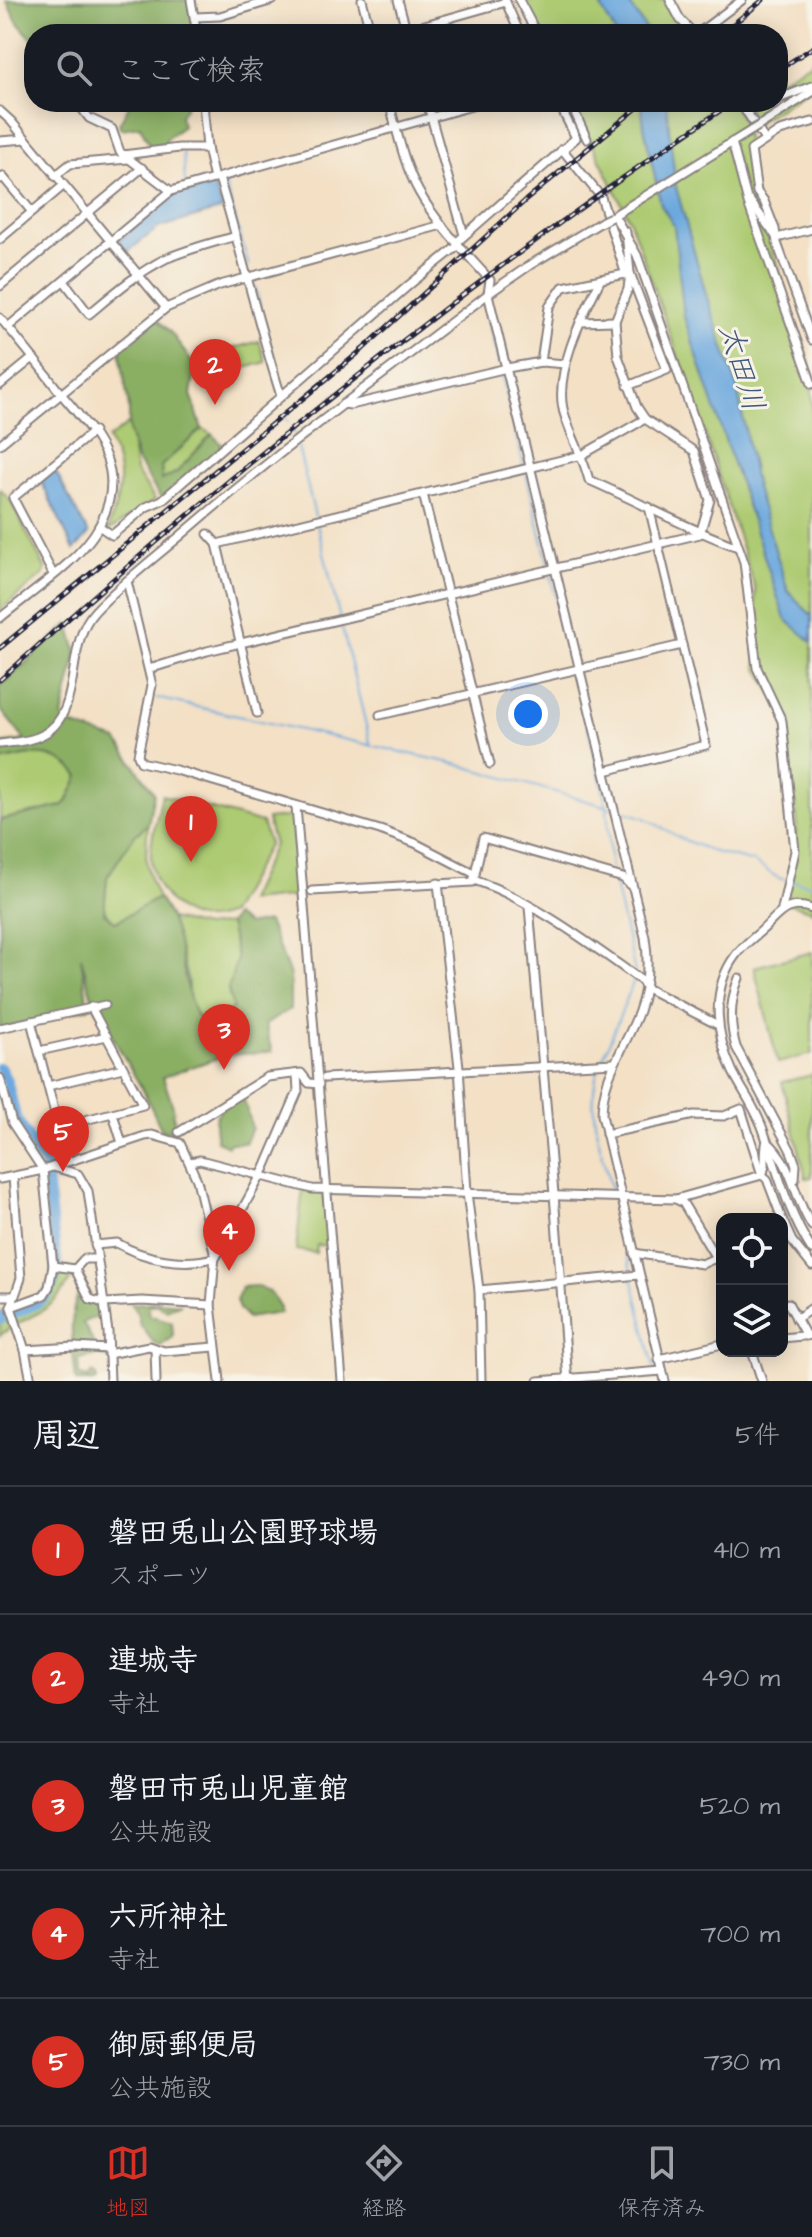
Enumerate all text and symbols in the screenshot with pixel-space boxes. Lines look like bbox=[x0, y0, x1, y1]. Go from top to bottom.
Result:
search box bbox=[24, 24, 788, 112]
icon: search bbox=[52, 46, 96, 90]
text: ここで検索 bbox=[116, 50, 266, 92]
water label: 太田川 bbox=[708, 318, 774, 416]
pin: 2 bbox=[189, 339, 241, 405]
your location bbox=[508, 694, 548, 734]
pin: 1 bbox=[165, 796, 217, 862]
pin: 3 bbox=[198, 1004, 250, 1070]
pin: 5 bbox=[37, 1106, 89, 1172]
pin: 4 bbox=[203, 1205, 255, 1271]
map controls bbox=[716, 1213, 788, 1357]
button: locate bbox=[716, 1213, 788, 1285]
button: layers bbox=[716, 1285, 788, 1357]
text: 周辺 bbox=[32, 1412, 100, 1460]
text: 5件 bbox=[736, 1417, 780, 1453]
text: 磐田兎山公園野球場 bbox=[108, 1512, 378, 1554]
text: 1 bbox=[56, 1532, 60, 1568]
text: 410 m bbox=[712, 1532, 780, 1568]
text: スポーツ bbox=[108, 1558, 211, 1594]
text: 連城寺 bbox=[108, 1640, 198, 1682]
text: 2 bbox=[51, 1660, 65, 1696]
text: 490 m bbox=[700, 1660, 780, 1696]
text: 寺社 bbox=[108, 1686, 160, 1722]
text: 磐田市兎山児童館 bbox=[108, 1768, 348, 1810]
text: 3 bbox=[51, 1788, 65, 1824]
text: 520 m bbox=[700, 1788, 780, 1824]
text: 公共施設 bbox=[108, 1814, 212, 1850]
text: 六所神社 bbox=[108, 1896, 228, 1938]
text: 4 bbox=[49, 1916, 67, 1952]
text: 700 m bbox=[701, 1916, 780, 1952]
text: 寺社 bbox=[108, 1942, 160, 1978]
text: 御厨郵便局 bbox=[108, 2024, 258, 2066]
text: 5 bbox=[49, 2044, 67, 2080]
text: 730 m bbox=[704, 2044, 780, 2080]
text: 公共施設 bbox=[108, 2070, 212, 2106]
tab: 地図 bbox=[106, 2141, 150, 2224]
tab: 経路 bbox=[362, 2141, 406, 2224]
tab: 保存済み bbox=[618, 2141, 706, 2224]

